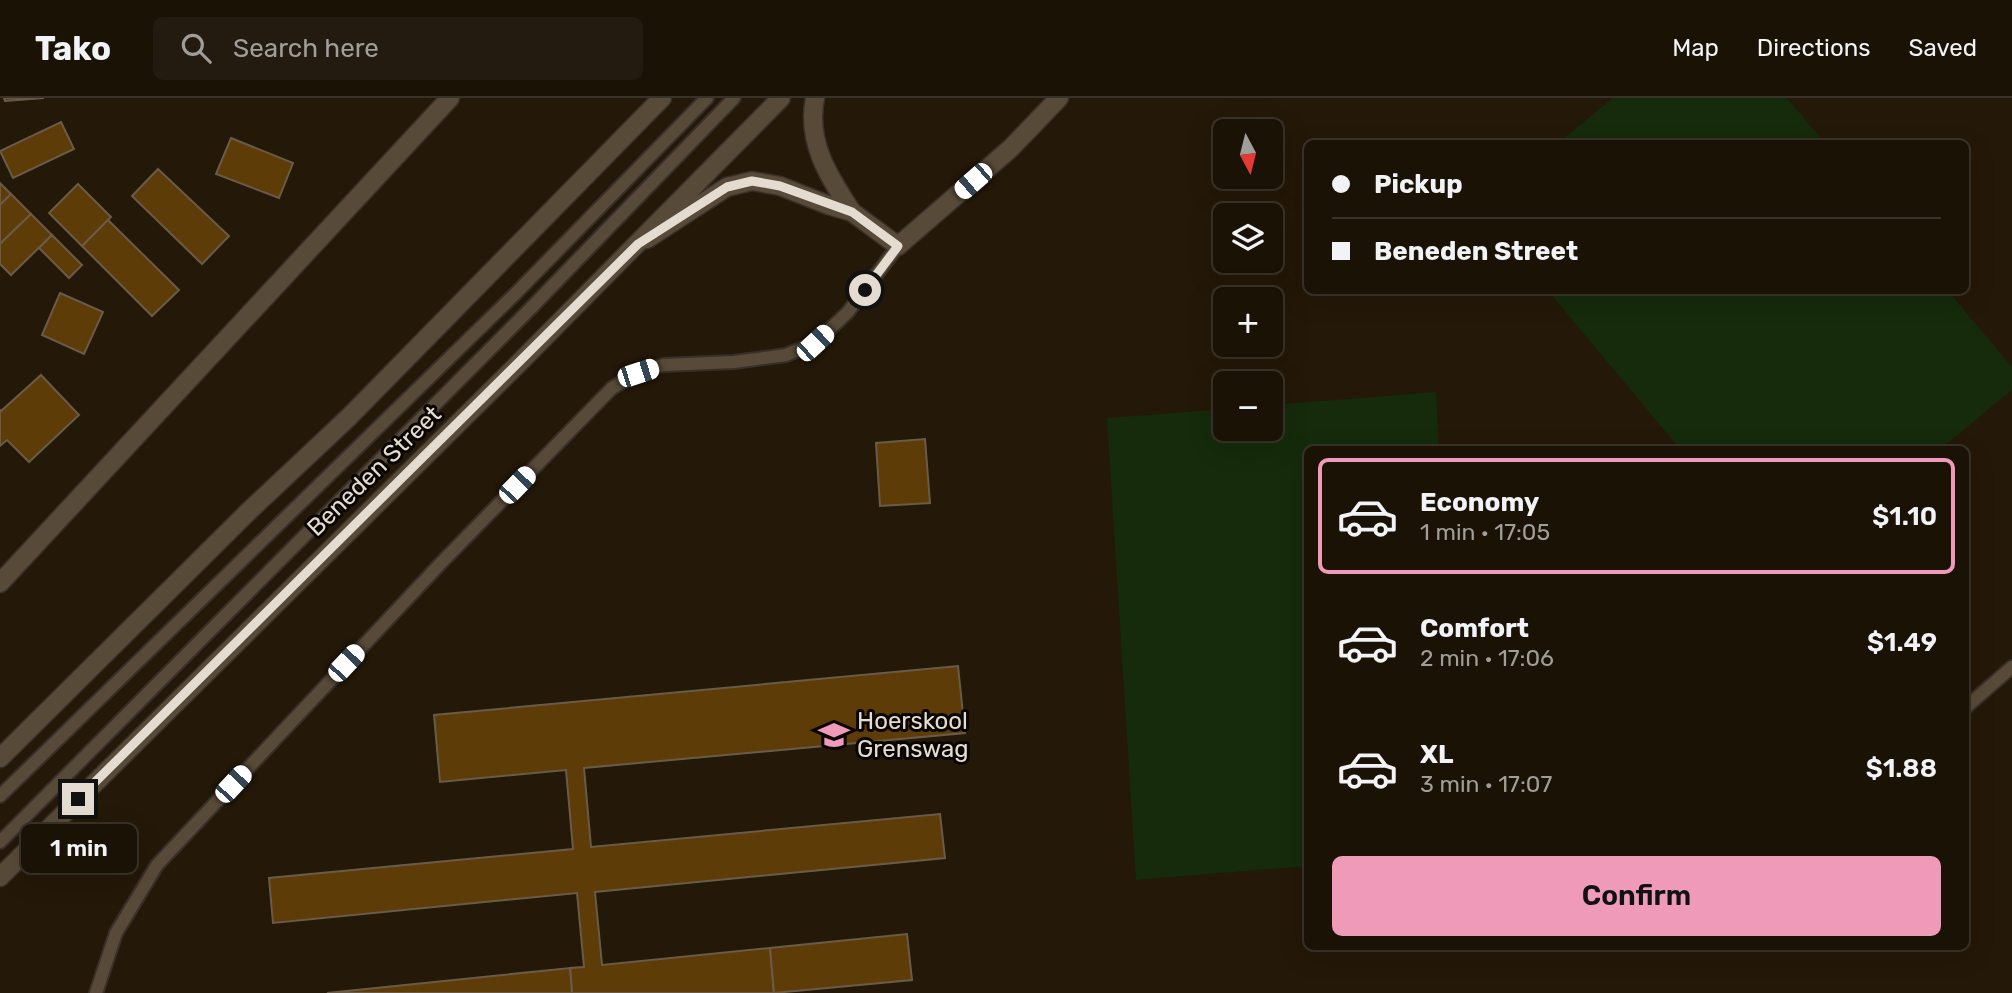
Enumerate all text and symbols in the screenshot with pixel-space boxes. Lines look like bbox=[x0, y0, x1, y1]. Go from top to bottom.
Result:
search box bbox=[153, 17, 643, 80]
text: Tako bbox=[35, 29, 111, 68]
icon: search bbox=[177, 29, 215, 67]
text: Search here bbox=[233, 33, 379, 64]
text: Map bbox=[1672, 34, 1719, 62]
text: Directions bbox=[1757, 34, 1870, 62]
text: Saved bbox=[1908, 34, 1977, 62]
north arrow bbox=[1213, 119, 1283, 189]
map controls bbox=[1213, 119, 1283, 441]
car bbox=[951, 159, 996, 203]
text: Pickup bbox=[1374, 169, 1463, 200]
button: layers bbox=[1213, 203, 1283, 273]
text: Beneden Street bbox=[1374, 236, 1578, 267]
route start bbox=[849, 274, 881, 306]
button: + bbox=[1213, 287, 1283, 357]
car bbox=[793, 321, 838, 365]
car bbox=[615, 357, 662, 389]
button: − bbox=[1213, 371, 1283, 441]
street label: Beneden Street bbox=[301, 400, 447, 542]
car bbox=[495, 463, 540, 507]
icon: car bbox=[1336, 485, 1399, 548]
text: Economy bbox=[1420, 487, 1539, 518]
text: $1.10 bbox=[1872, 501, 1937, 532]
text: 1 min · 17:05 bbox=[1420, 518, 1550, 546]
icon: car bbox=[1336, 611, 1399, 674]
text: Comfort bbox=[1420, 613, 1529, 644]
text: $1.49 bbox=[1867, 627, 1937, 658]
car bbox=[324, 640, 369, 686]
text: 2 min · 17:06 bbox=[1420, 644, 1554, 672]
place label: Hoerskool Grenswag bbox=[857, 707, 969, 763]
school or university icon: Hoerskool Grenswag bbox=[817, 718, 851, 752]
icon: car bbox=[1336, 737, 1399, 800]
text: XL bbox=[1420, 739, 1453, 770]
text: $1.88 bbox=[1866, 753, 1937, 784]
car bbox=[211, 761, 256, 807]
text: 3 min · 17:07 bbox=[1420, 770, 1552, 798]
route end bbox=[62, 783, 94, 815]
callout: 1 min bbox=[20, 824, 136, 872]
text: 1 min bbox=[50, 834, 108, 862]
button: Confirm bbox=[1332, 856, 1941, 936]

